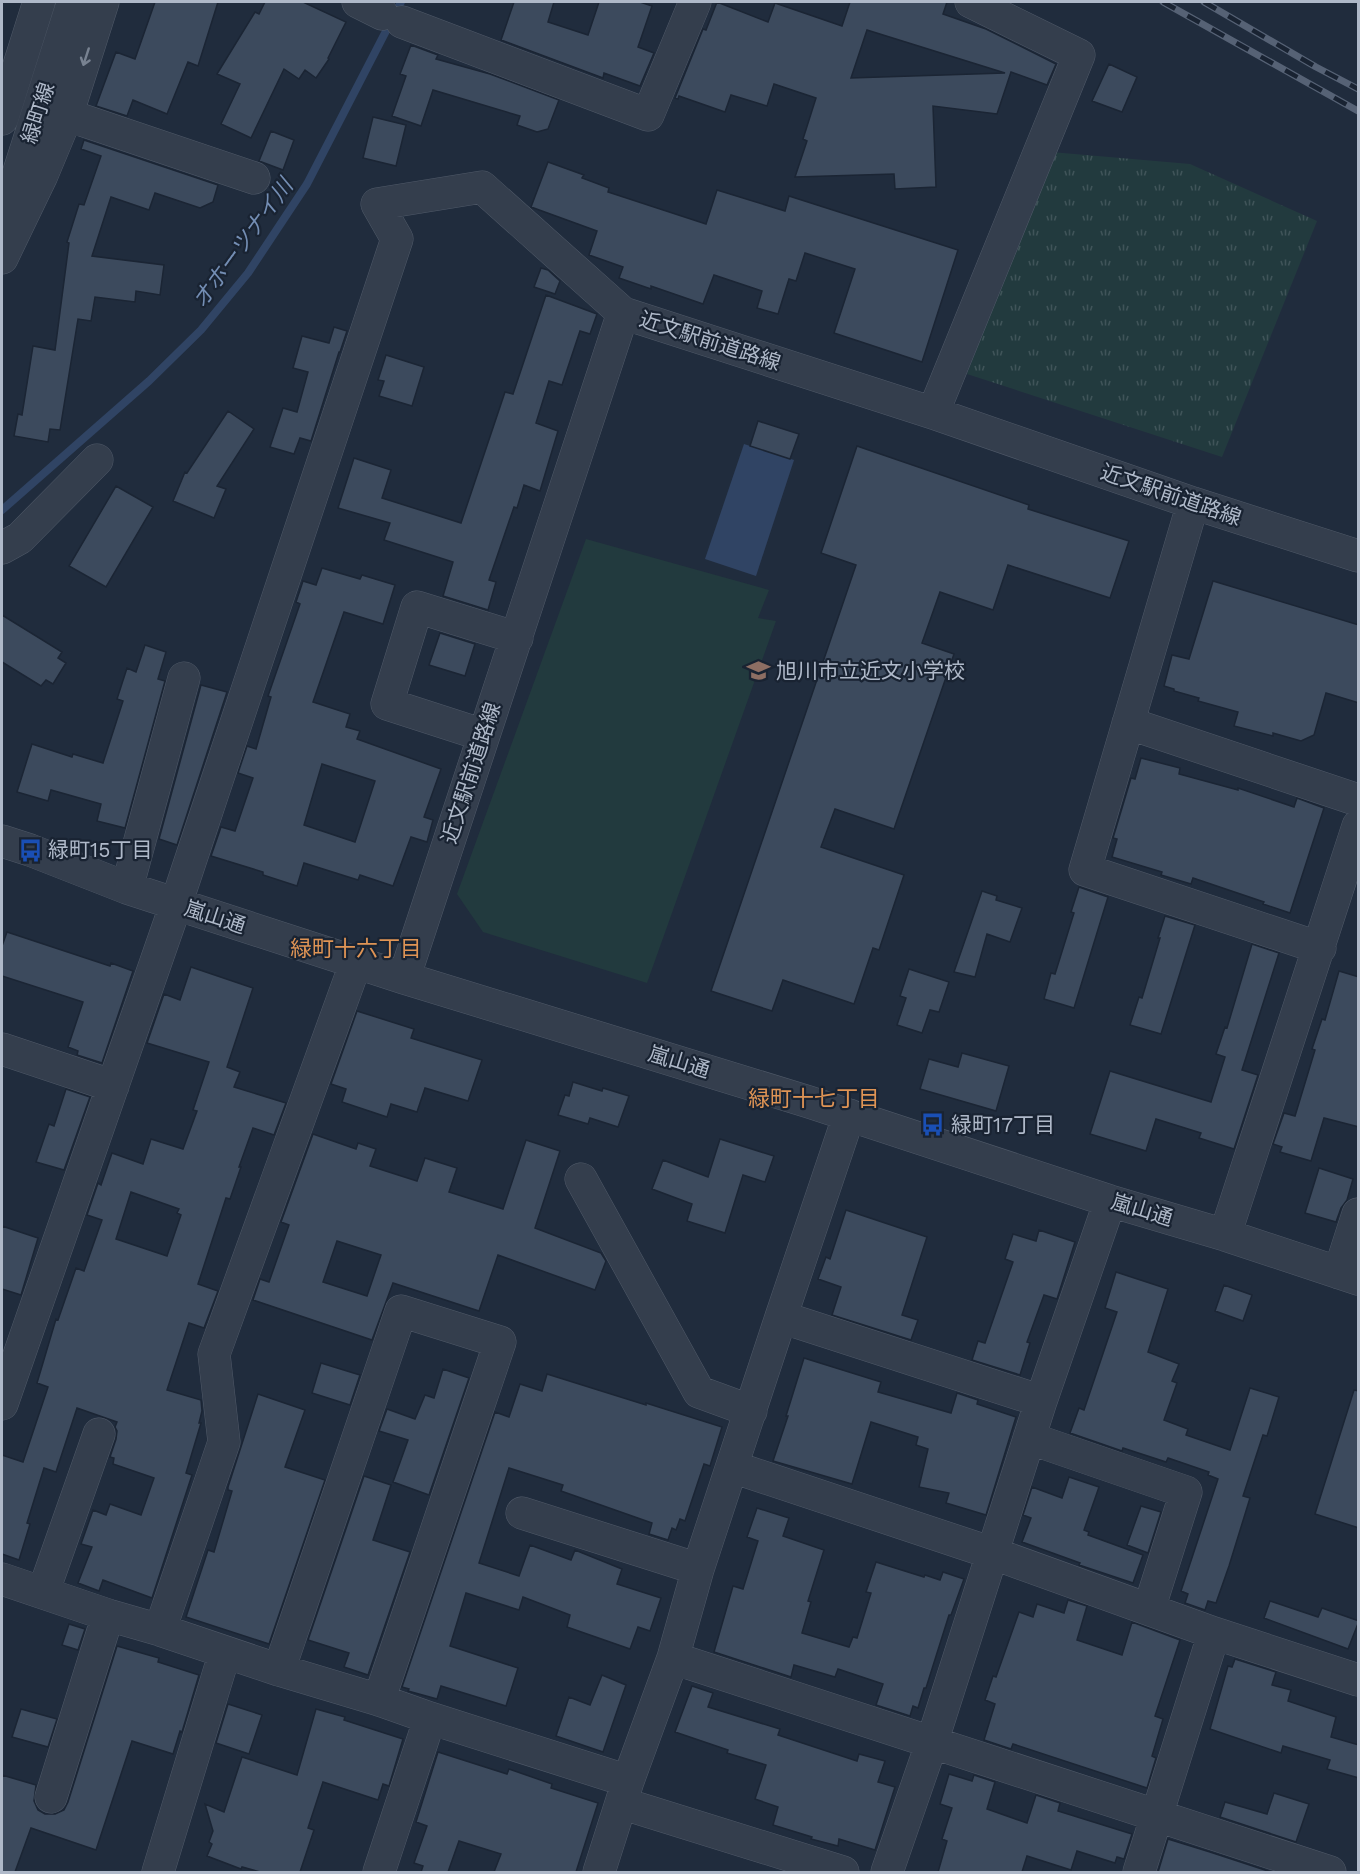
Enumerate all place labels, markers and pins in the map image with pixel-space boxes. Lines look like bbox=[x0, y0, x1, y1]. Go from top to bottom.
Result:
school or university icon: 旭川市立近文小学校 bbox=[745, 658, 771, 684]
place label: 旭川市立近文小学校 bbox=[776, 658, 965, 683]
bus stop icon: 緑町15丁目 bbox=[17, 837, 43, 863]
place label: 緑町15丁目 bbox=[48, 837, 152, 862]
bus stop icon: 緑町17丁目 bbox=[920, 1112, 946, 1138]
place label: 緑町17丁目 bbox=[951, 1112, 1055, 1137]

